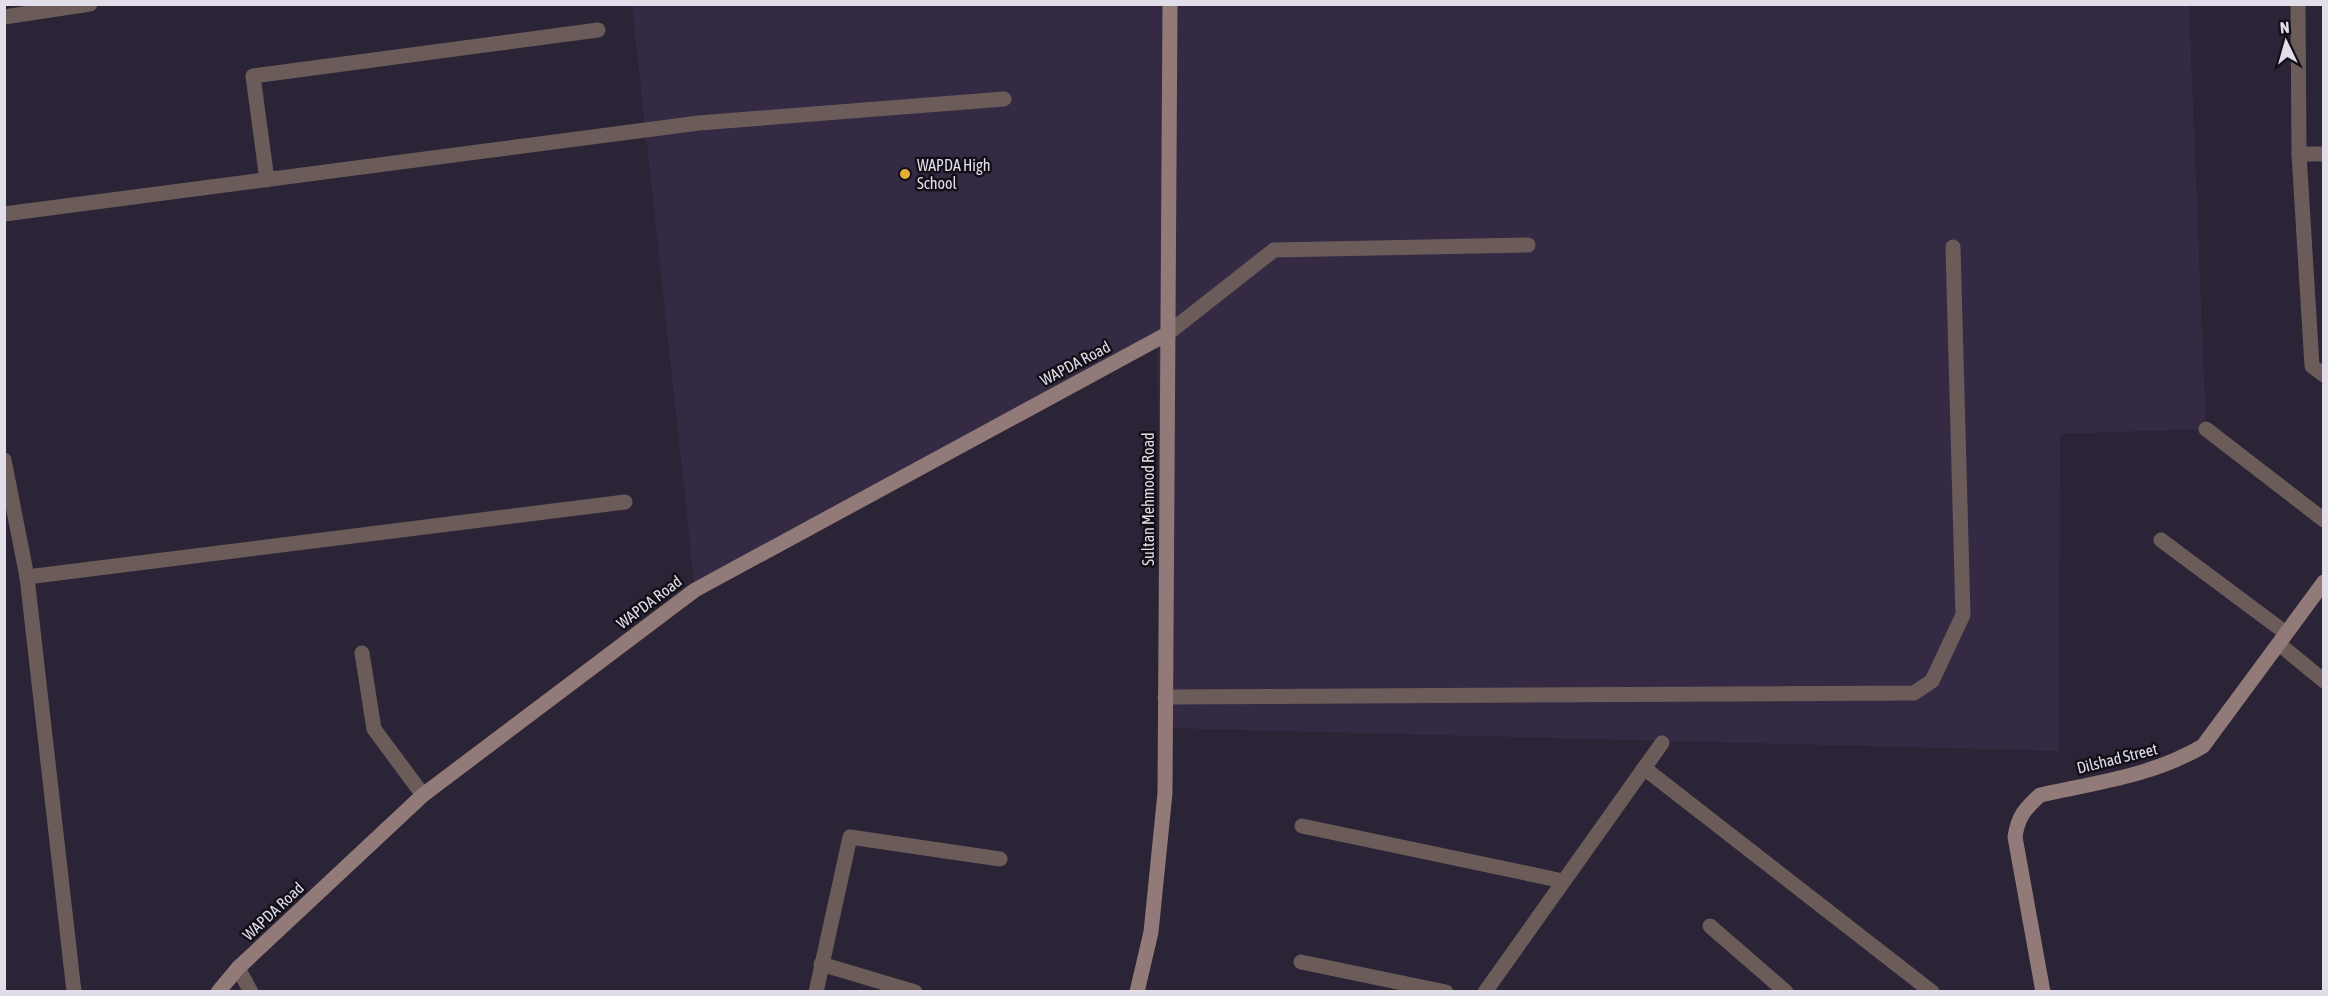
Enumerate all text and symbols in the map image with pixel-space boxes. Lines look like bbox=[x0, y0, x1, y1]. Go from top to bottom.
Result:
north arrow bbox=[2256, 12, 2316, 72]
text: N bbox=[2279, 18, 2290, 36]
place label: WAPDA High School bbox=[917, 156, 991, 192]
marker: WAPDA High School bbox=[898, 167, 912, 181]
street label: WAPDA Road bbox=[1037, 337, 1113, 389]
street label: Sultan Mehmood Road bbox=[1139, 432, 1157, 566]
street label: WAPDA Road bbox=[613, 572, 685, 632]
street label: Dilshad Street bbox=[2075, 739, 2160, 777]
street label: WAPDA Road bbox=[239, 878, 307, 944]

